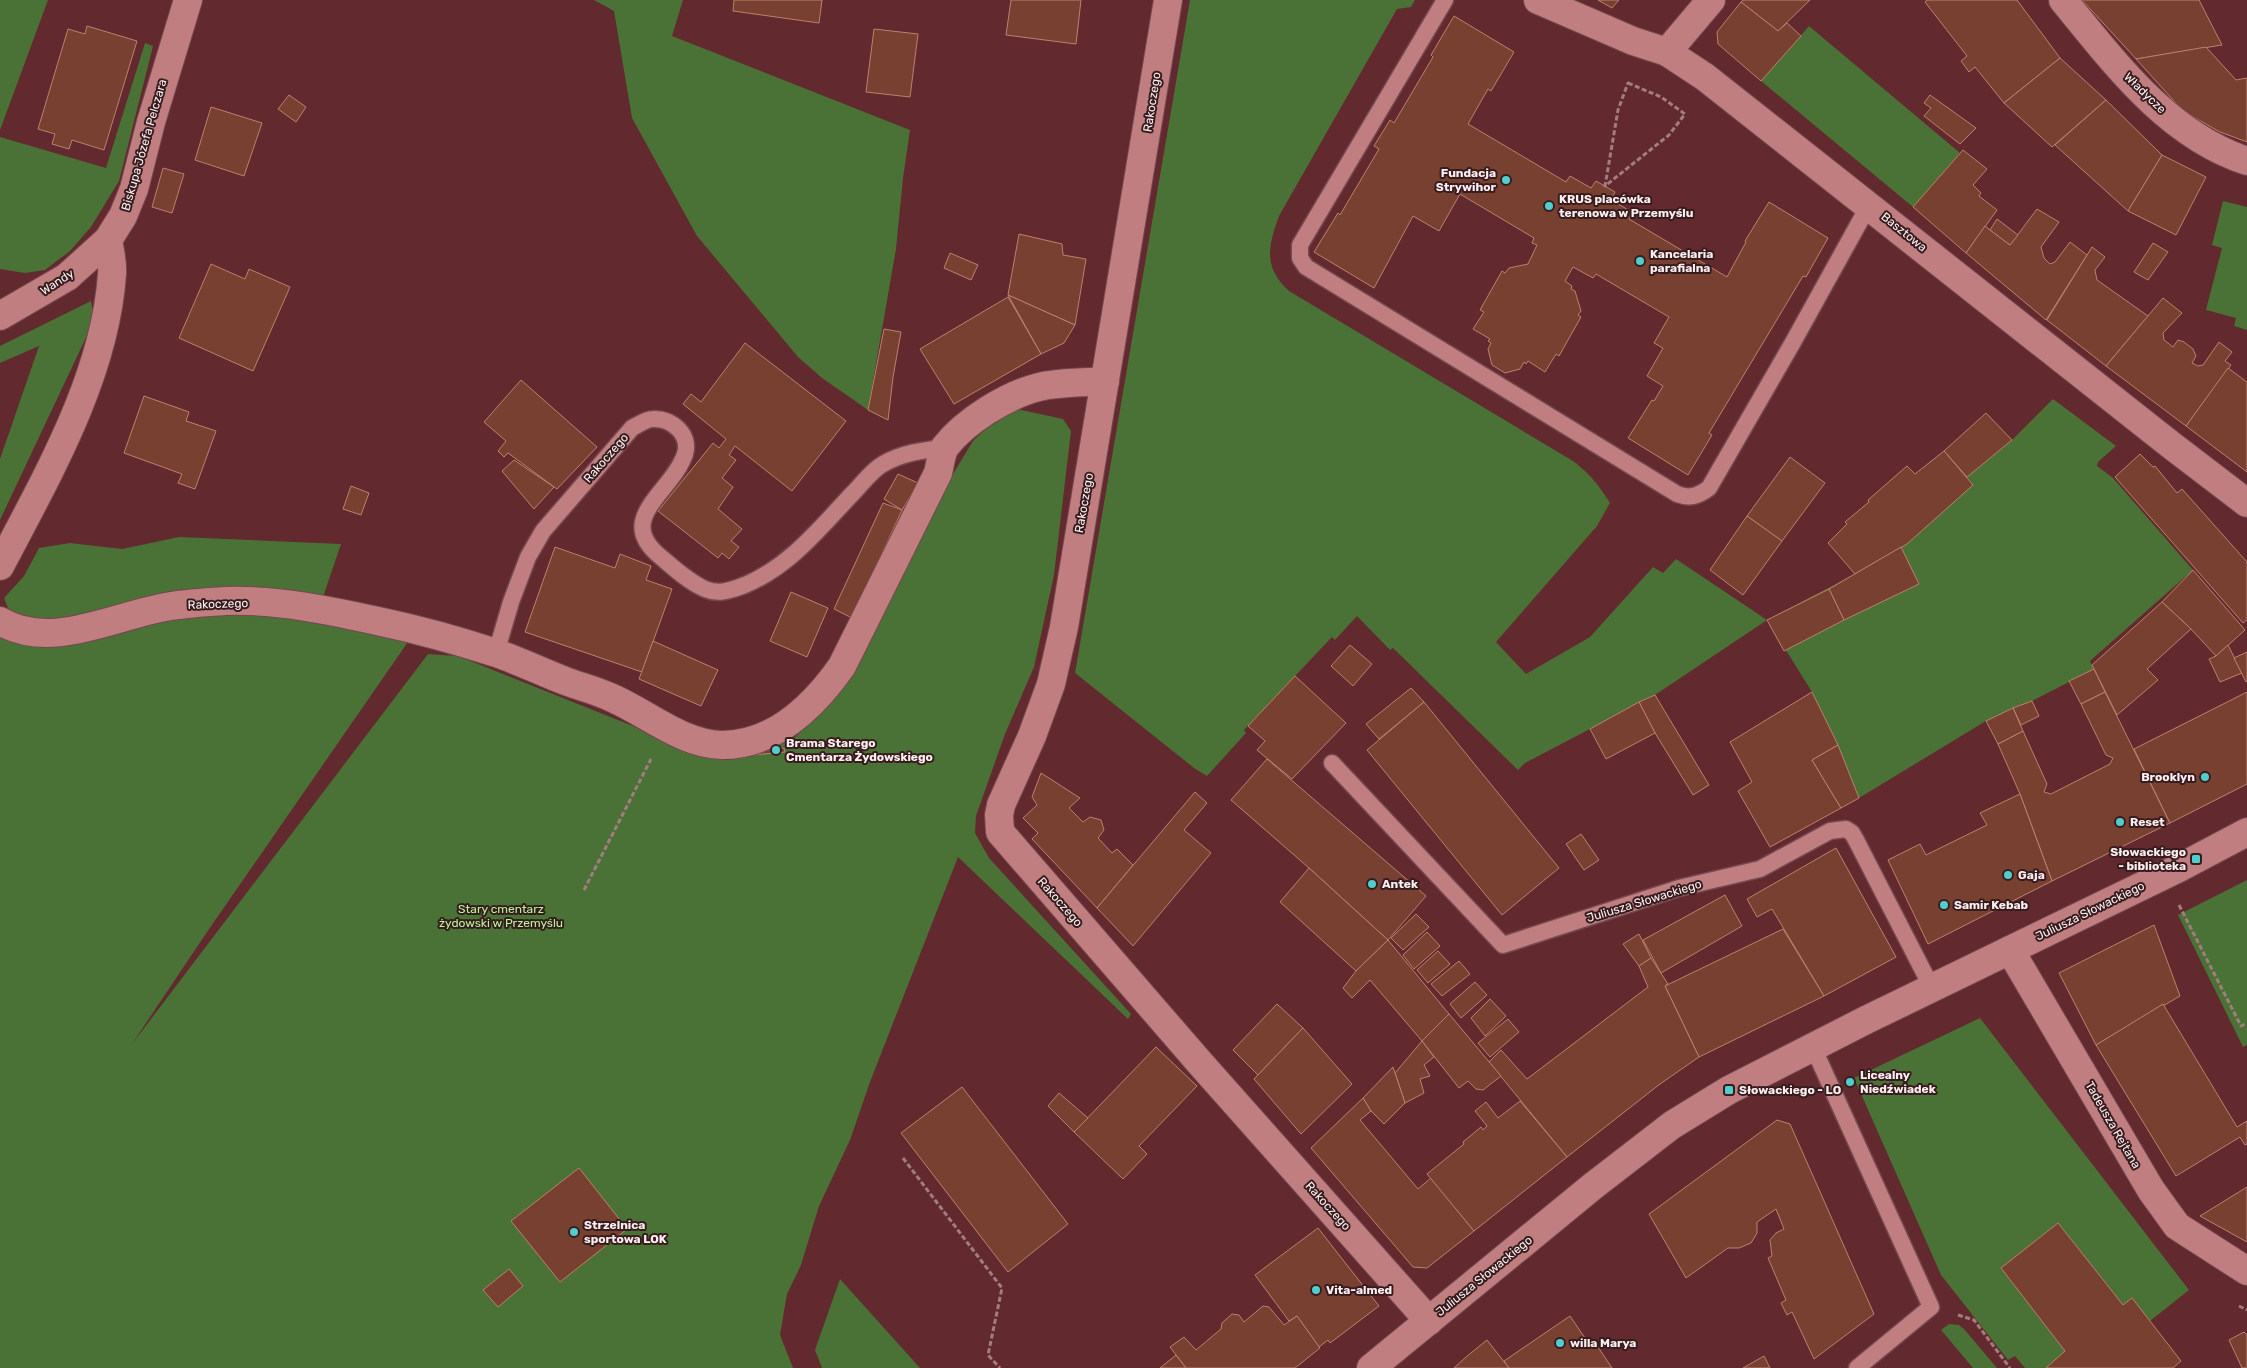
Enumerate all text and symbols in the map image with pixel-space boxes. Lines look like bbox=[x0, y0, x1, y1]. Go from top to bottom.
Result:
street label: Władycze bbox=[2121, 70, 2169, 116]
street label: Rakoczego bbox=[1140, 71, 1164, 133]
street label: Biskupa Józefa Pelczara bbox=[119, 78, 169, 212]
place label: Fundacja Strywihor bbox=[1436, 166, 1497, 194]
marker: Fundacja Strywihor bbox=[1500, 174, 1512, 186]
place label: KRUS placówka terenowa w Przemyślu bbox=[1559, 192, 1693, 220]
marker: KRUS placówka terenowa w Przemyślu bbox=[1543, 200, 1555, 212]
street label: Basztowa bbox=[1878, 209, 1930, 255]
place label: Kancelaria parafialna bbox=[1650, 247, 1713, 275]
marker: Kancelaria parafialna bbox=[1634, 255, 1646, 267]
street label: Wandy bbox=[38, 266, 77, 298]
street label: Rakoczego bbox=[581, 430, 631, 485]
street label: Rakoczego bbox=[1072, 472, 1096, 534]
street label: Rakoczego bbox=[187, 596, 249, 612]
place label: Brama Starego Cmentarza Żydowskiego bbox=[786, 736, 933, 764]
marker: Brama Starego Cmentarza Żydowskiego bbox=[770, 744, 782, 756]
place label: Brooklyn bbox=[2141, 770, 2195, 784]
marker: Brooklyn bbox=[2199, 771, 2211, 783]
place label: Reset bbox=[2130, 815, 2165, 829]
marker: Reset bbox=[2114, 816, 2126, 828]
place label: Słowackiego - biblioteka bbox=[2110, 845, 2186, 873]
marker: Słowackiego - biblioteka bbox=[2190, 853, 2202, 865]
place label: Gaja bbox=[2018, 868, 2045, 882]
marker: Gaja bbox=[2002, 869, 2014, 881]
street label: Rakoczego bbox=[1035, 875, 1085, 930]
place label: Antek bbox=[1382, 877, 1418, 891]
street label: Juliusza Słowackiego bbox=[1585, 877, 1703, 925]
marker: Antek bbox=[1366, 878, 1378, 890]
street label: Juliusza Słowackiego bbox=[2033, 878, 2147, 944]
place label: Samir Kebab bbox=[1954, 898, 2029, 912]
marker: Samir Kebab bbox=[1938, 899, 1950, 911]
park label: Stary cmentarz żydowski w Przemyślu bbox=[439, 902, 563, 930]
place label: Licealny Niedźwiadek bbox=[1860, 1068, 1936, 1096]
marker: Licealny Niedźwiadek bbox=[1844, 1076, 1856, 1088]
street label: Tadeusza Rejtana bbox=[2082, 1079, 2144, 1171]
place label: Słowackiego - LO bbox=[1739, 1083, 1841, 1097]
marker: Słowackiego - LO bbox=[1723, 1084, 1735, 1096]
street label: Rakoczego bbox=[1302, 1179, 1354, 1233]
place label: Strzelnica sportowa LOK bbox=[584, 1218, 667, 1246]
marker: Strzelnica sportowa LOK bbox=[568, 1226, 580, 1238]
street label: Juliusza Słowackiego bbox=[1433, 1233, 1535, 1319]
place label: Vita-almed bbox=[1326, 1283, 1392, 1297]
marker: Vita-almed bbox=[1310, 1284, 1322, 1296]
place label: willa Marya bbox=[1570, 1336, 1636, 1350]
marker: willa Marya bbox=[1554, 1337, 1566, 1349]

